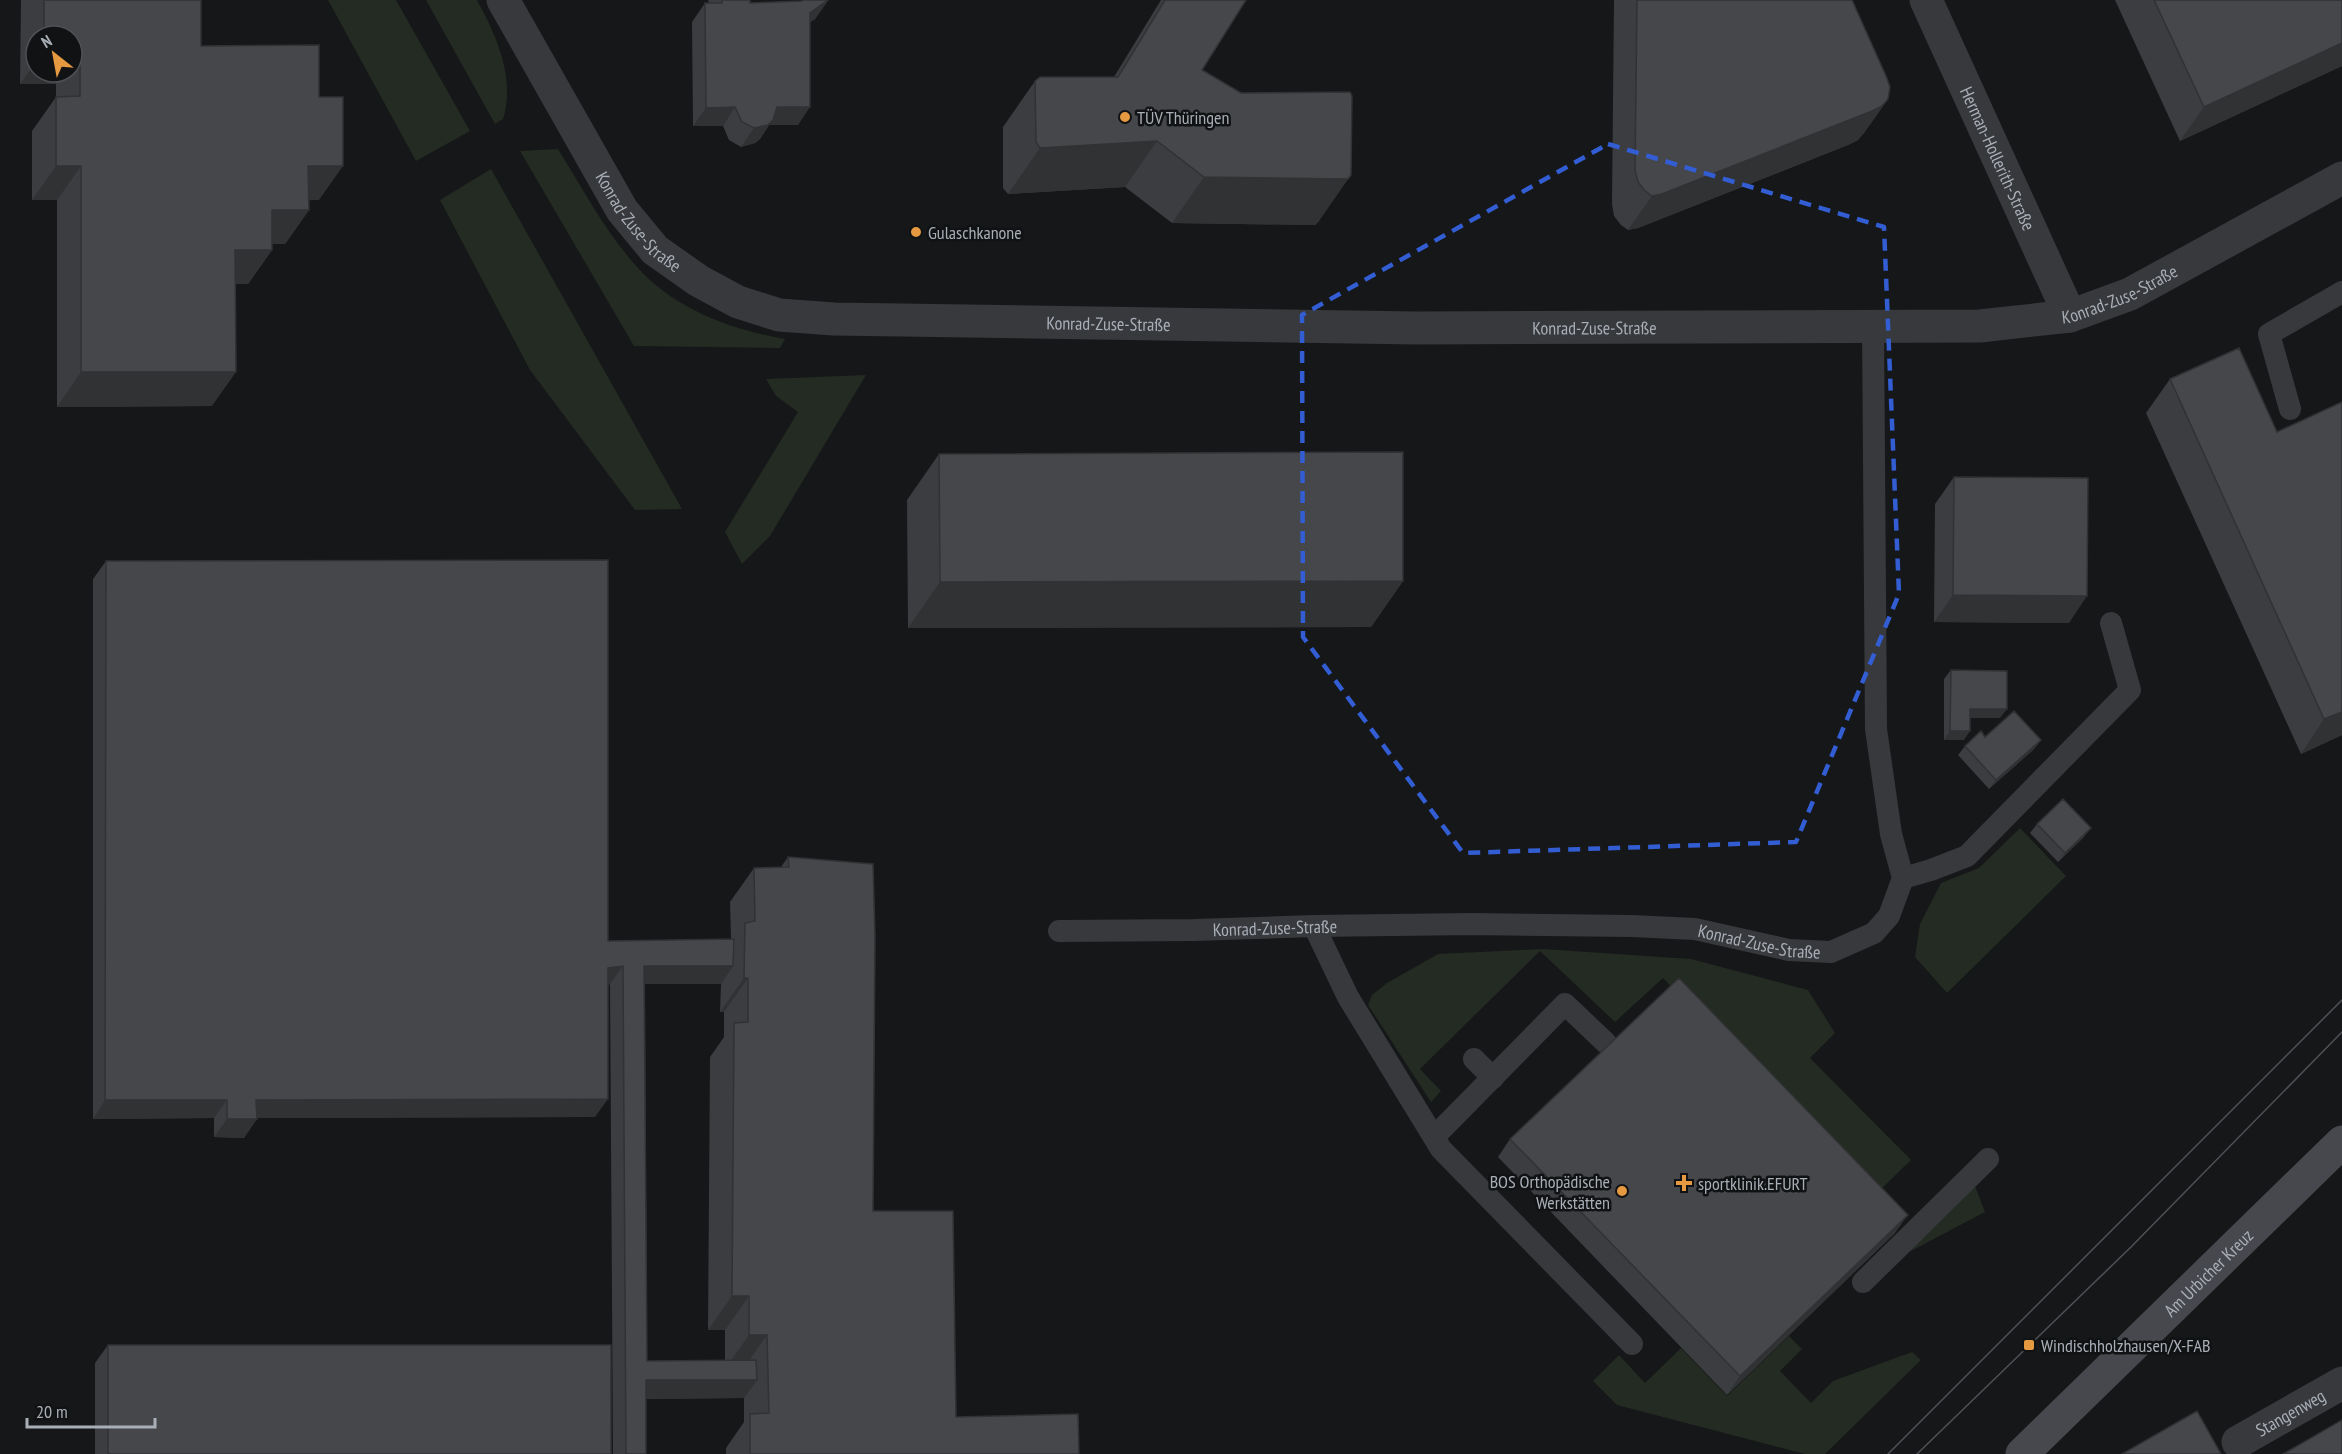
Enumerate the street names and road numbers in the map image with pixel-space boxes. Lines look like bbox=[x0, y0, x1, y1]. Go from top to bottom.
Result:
street label: Herman-Hollerith-Straße bbox=[1955, 83, 2041, 234]
street label: Konrad-Zuse-Straße bbox=[591, 167, 686, 277]
street label: Konrad-Zuse-Straße bbox=[2060, 259, 2181, 328]
street label: Konrad-Zuse-Straße bbox=[1046, 311, 1171, 336]
street label: Konrad-Zuse-Straße bbox=[1532, 316, 1657, 339]
street label: Konrad-Zuse-Straße bbox=[1212, 914, 1337, 941]
street label: Konrad-Zuse-Straße bbox=[1696, 919, 1821, 963]
street label: Am Urbicher Kreuz bbox=[2159, 1224, 2258, 1321]
street label: Stangenweg bbox=[2251, 1384, 2329, 1441]

